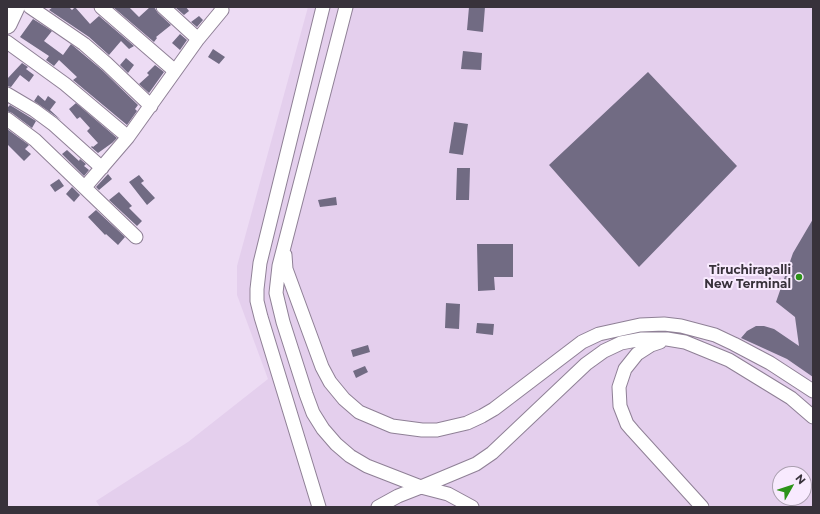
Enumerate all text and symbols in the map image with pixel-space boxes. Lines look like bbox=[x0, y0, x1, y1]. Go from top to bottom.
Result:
place label: Tiruchirapalli New Terminal bbox=[704, 263, 791, 291]
marker: Tiruchirapalli New Terminal bbox=[794, 272, 804, 282]
north arrow bbox=[772, 466, 812, 506]
text: N bbox=[792, 471, 809, 487]

